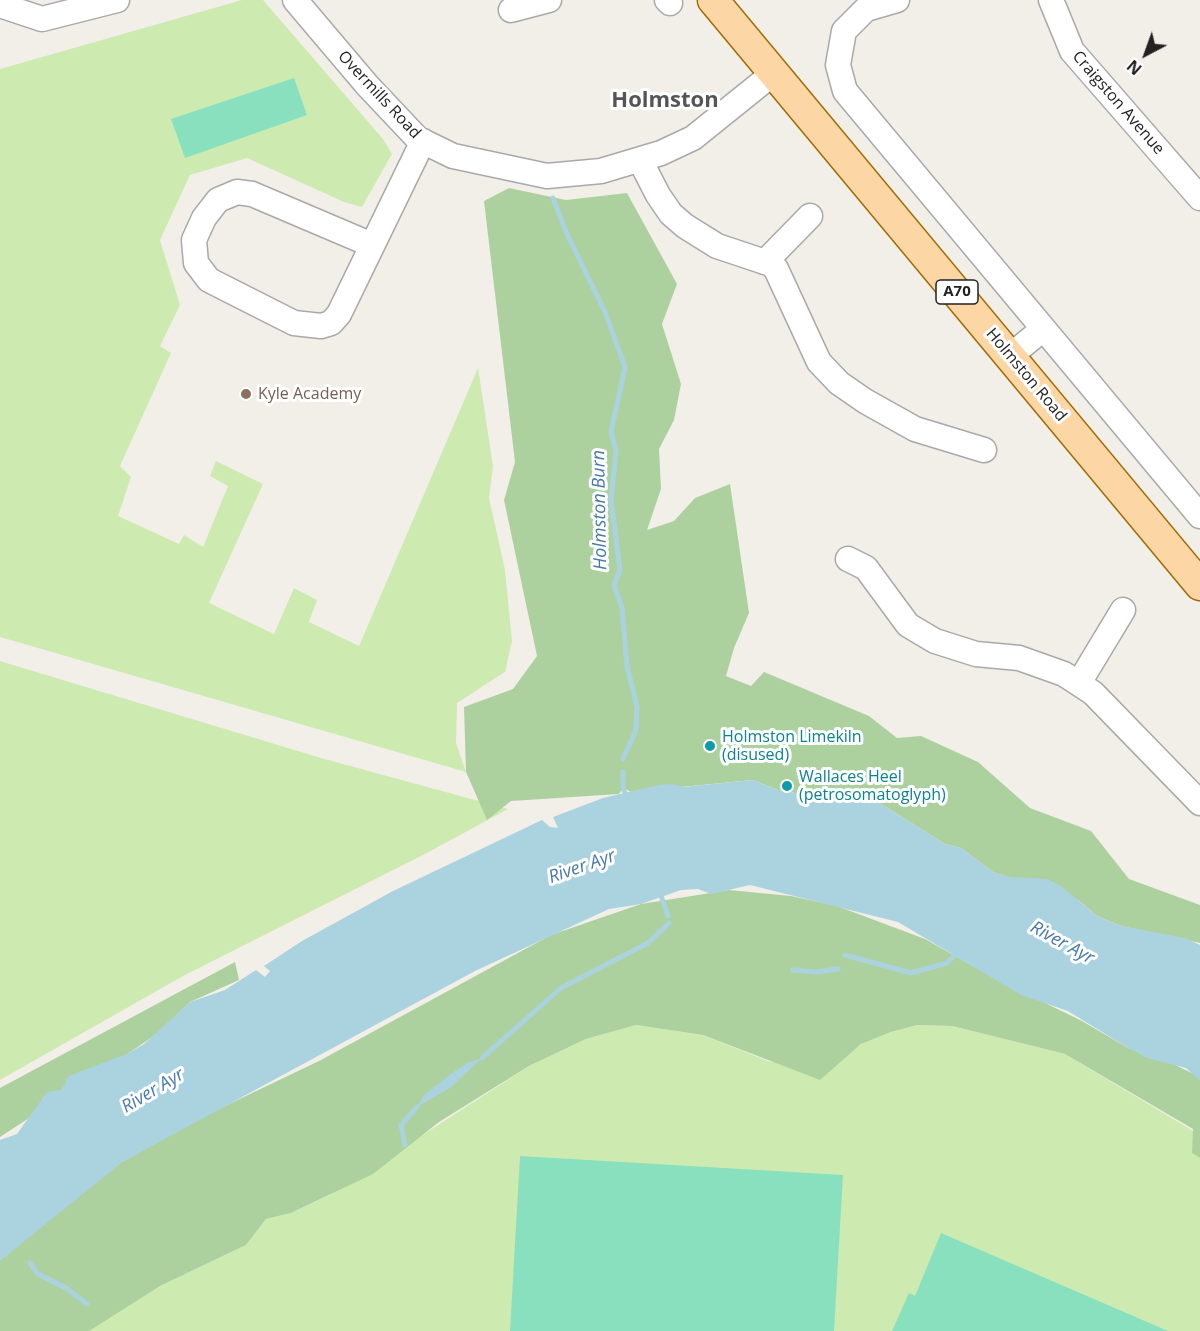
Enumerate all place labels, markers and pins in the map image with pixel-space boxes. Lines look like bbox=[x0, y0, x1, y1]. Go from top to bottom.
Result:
place label: Kyle Academy bbox=[258, 384, 361, 404]
marker: Kyle Academy bbox=[239, 387, 253, 401]
place label: Holmston Limekiln (disused) bbox=[722, 727, 862, 765]
marker: Holmston Limekiln (disused) bbox=[703, 739, 717, 753]
place label: Wallaces Heel (petrosomatoglyph) bbox=[799, 767, 946, 805]
marker: Wallaces Heel (petrosomatoglyph) bbox=[780, 779, 794, 793]

